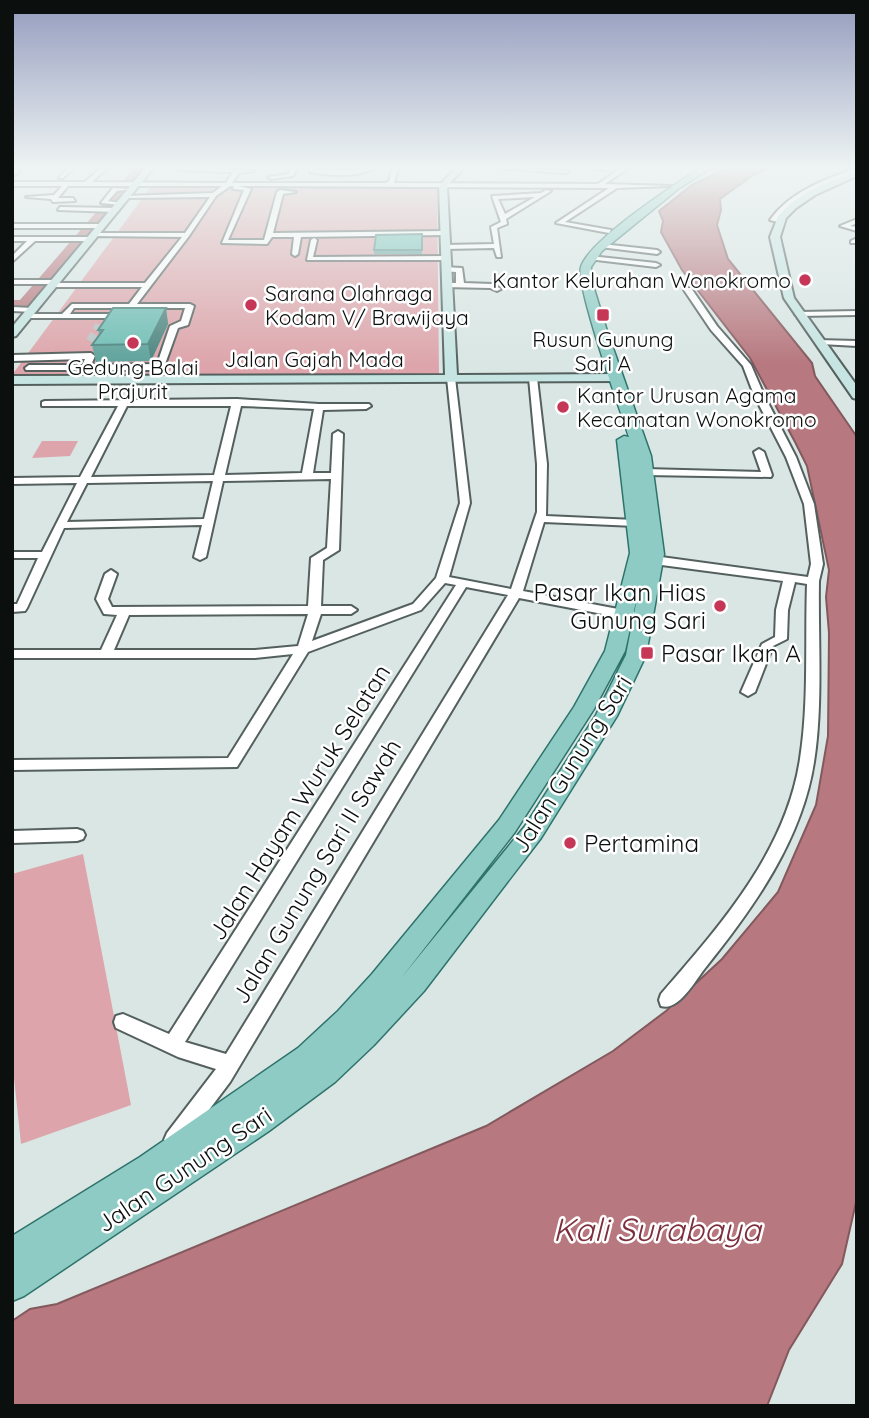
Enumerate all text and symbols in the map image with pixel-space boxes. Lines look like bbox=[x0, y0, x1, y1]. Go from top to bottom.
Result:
place label: Kantor Kelurahan Wonokromo bbox=[492, 267, 791, 293]
marker: Kantor Kelurahan Wonokromo bbox=[797, 272, 813, 288]
place label: Sarana Olahraga Kodam V/ Brawijaya bbox=[265, 280, 469, 330]
marker: Sarana Olahraga Kodam V/ Brawijaya bbox=[243, 297, 259, 313]
marker: Rusun Gunung Sari A bbox=[595, 307, 611, 323]
place label: Rusun Gunung Sari A bbox=[532, 326, 674, 376]
marker: Gedung Balai Prajurit bbox=[125, 335, 141, 351]
street label: Jalan Gajah Mada bbox=[224, 346, 404, 372]
place label: Gedung Balai Prajurit bbox=[68, 354, 198, 404]
place label: Kantor Urusan Agama Kecamatan Wonokromo bbox=[577, 382, 817, 432]
marker: Kantor Urusan Agama Kecamatan Wonokromo bbox=[555, 399, 571, 415]
place label: Pasar Ikan Hias Gunung Sari bbox=[534, 577, 706, 635]
marker: Pasar Ikan Hias Gunung Sari bbox=[712, 598, 728, 614]
place label: Pasar Ikan A bbox=[661, 638, 801, 668]
marker: Pasar Ikan A bbox=[639, 645, 655, 661]
street label: Jalan Hayam Wuruk Selatan bbox=[202, 658, 396, 946]
street label: Jalan Gunung Sari bbox=[504, 669, 638, 859]
street label: Jalan Gunung Sari II Sawah bbox=[225, 733, 407, 1009]
place label: Pertamina bbox=[584, 828, 699, 858]
marker: Pertamina bbox=[562, 835, 578, 851]
street label: Jalan Gunung Sari bbox=[91, 1099, 277, 1239]
water label: Kali Surabaya bbox=[553, 1209, 763, 1249]

